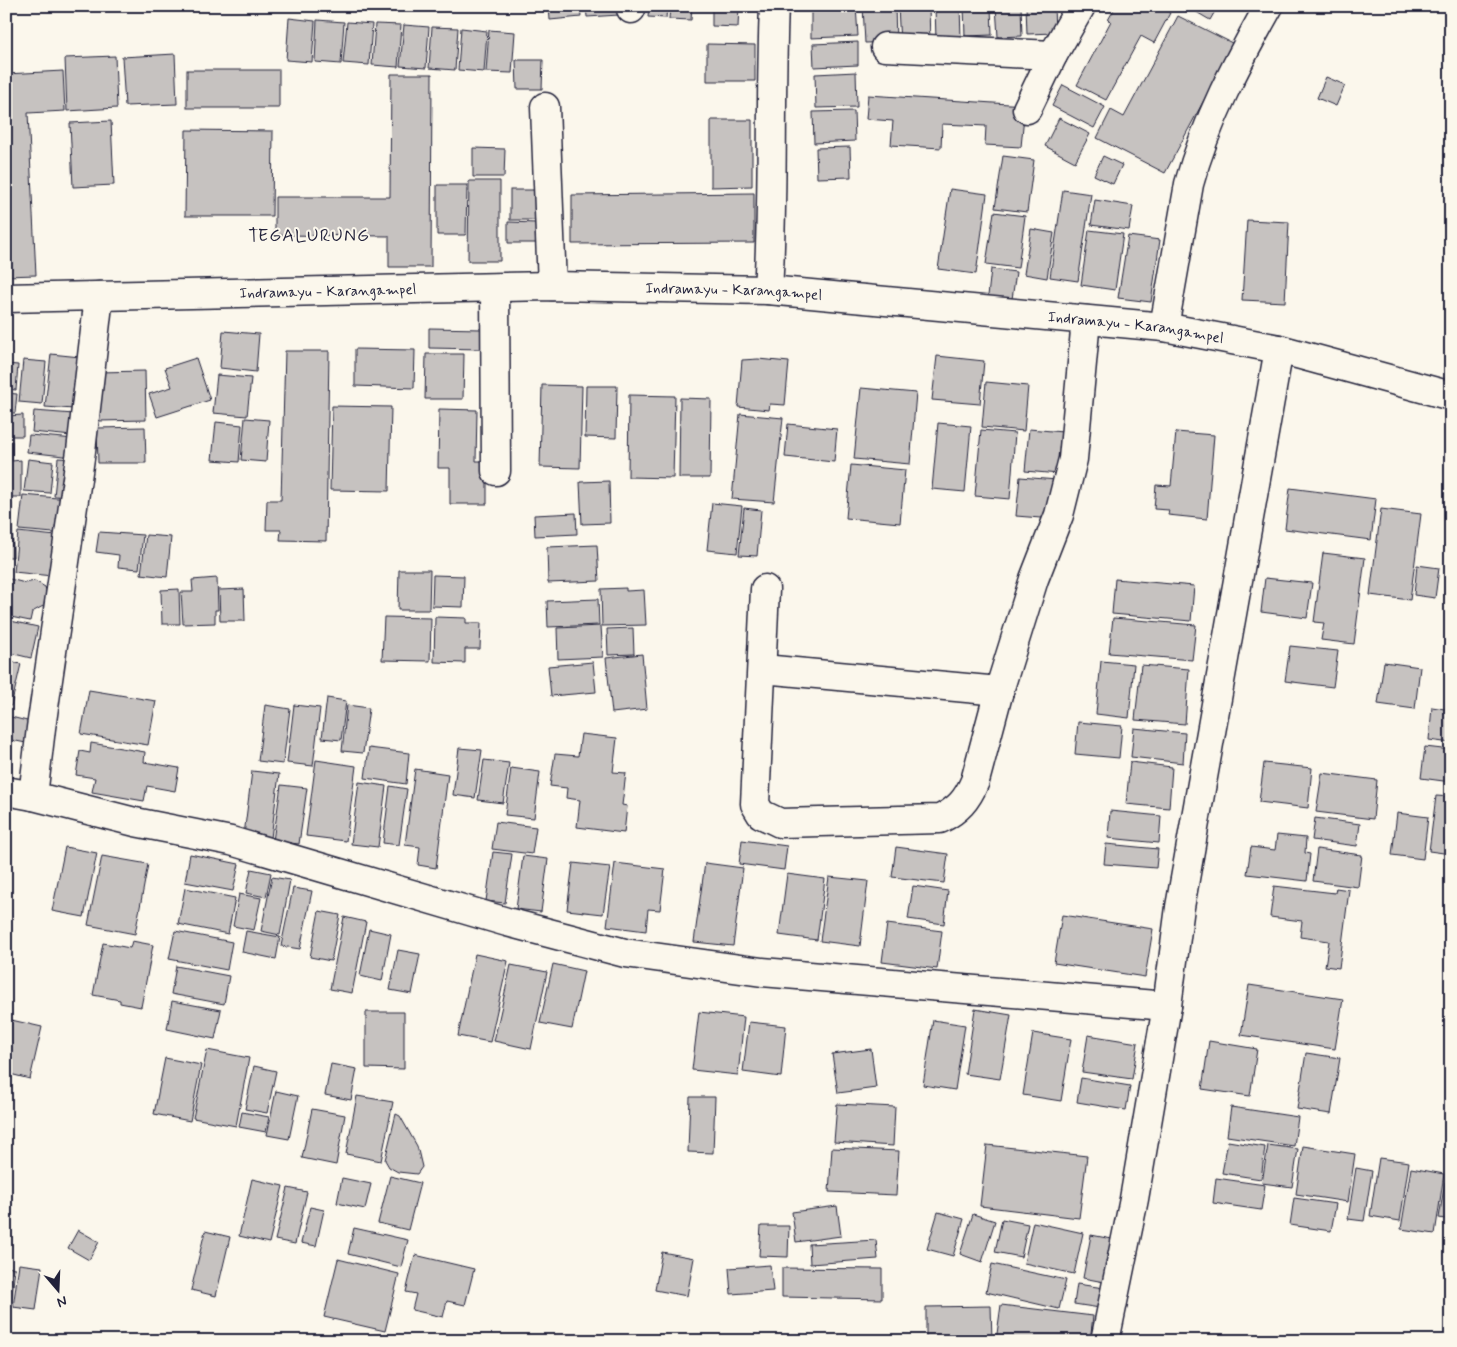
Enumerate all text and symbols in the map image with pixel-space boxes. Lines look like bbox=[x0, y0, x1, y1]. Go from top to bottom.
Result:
district label: TEGALURUNG bbox=[248, 224, 370, 248]
street label: Indramayu - Karangampel bbox=[645, 279, 823, 306]
street label: Indramayu - Karangampel bbox=[239, 280, 417, 304]
street label: Indramayu - Karangampel bbox=[1047, 307, 1225, 349]
north arrow bbox=[32, 1264, 82, 1314]
text: N bbox=[55, 1291, 69, 1311]

